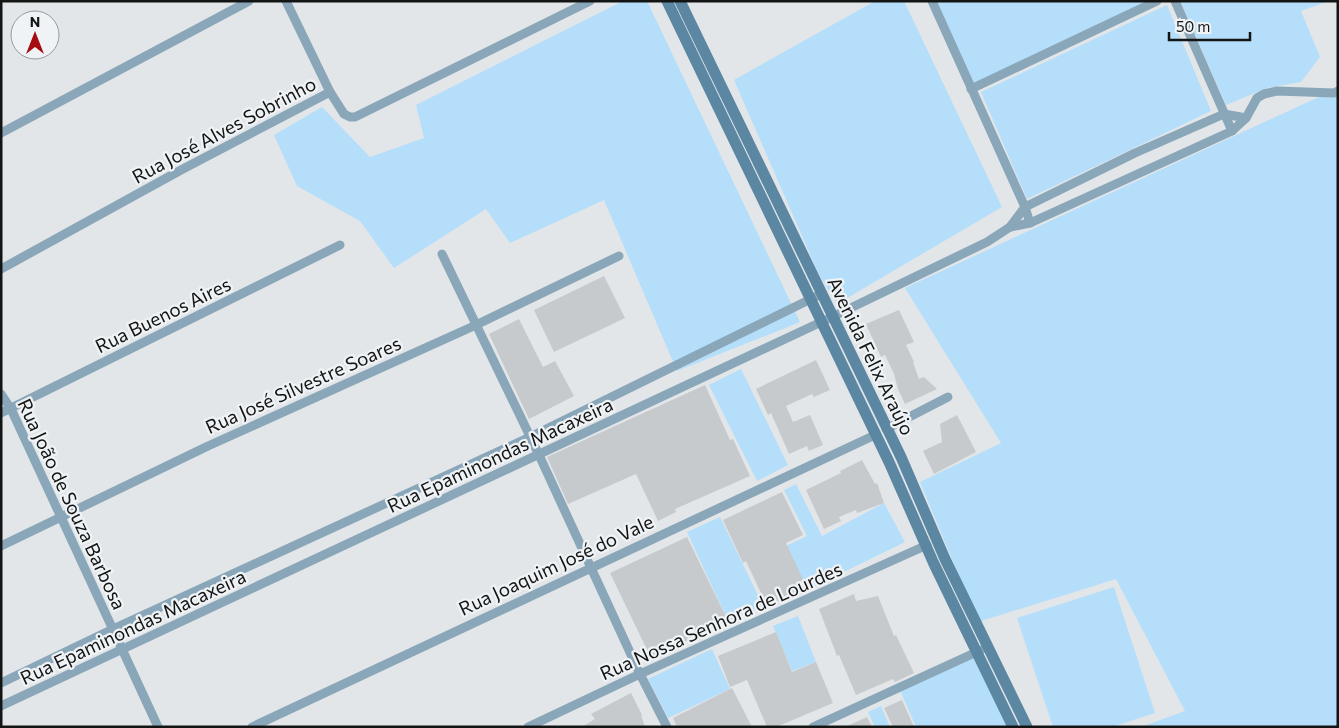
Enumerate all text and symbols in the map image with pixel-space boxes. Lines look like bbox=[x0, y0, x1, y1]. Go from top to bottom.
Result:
north arrow bbox=[10, 10, 60, 60]
scale bar bbox=[1169, 10, 1250, 42]
text: N bbox=[30, 13, 40, 30]
text: 50 m bbox=[1176, 17, 1210, 35]
street label: Rua José Alves Sobrinho bbox=[128, 71, 320, 188]
street label: Rua Buenos Aires bbox=[91, 272, 234, 357]
street label: Avenida Felix Araújo bbox=[823, 273, 920, 439]
street label: Rua José Silvestre Soares bbox=[201, 331, 404, 438]
street label: Rua Epaminondas Macaxeira bbox=[383, 392, 616, 517]
street label: Rua João de Souza Barbosa bbox=[13, 395, 131, 613]
street label: Rua Joaquim José do Vale bbox=[455, 509, 657, 620]
street label: Rua Nossa Senhora de Lourdes bbox=[596, 557, 846, 684]
street label: Rua Epaminondas Macaxeira bbox=[16, 564, 249, 689]

